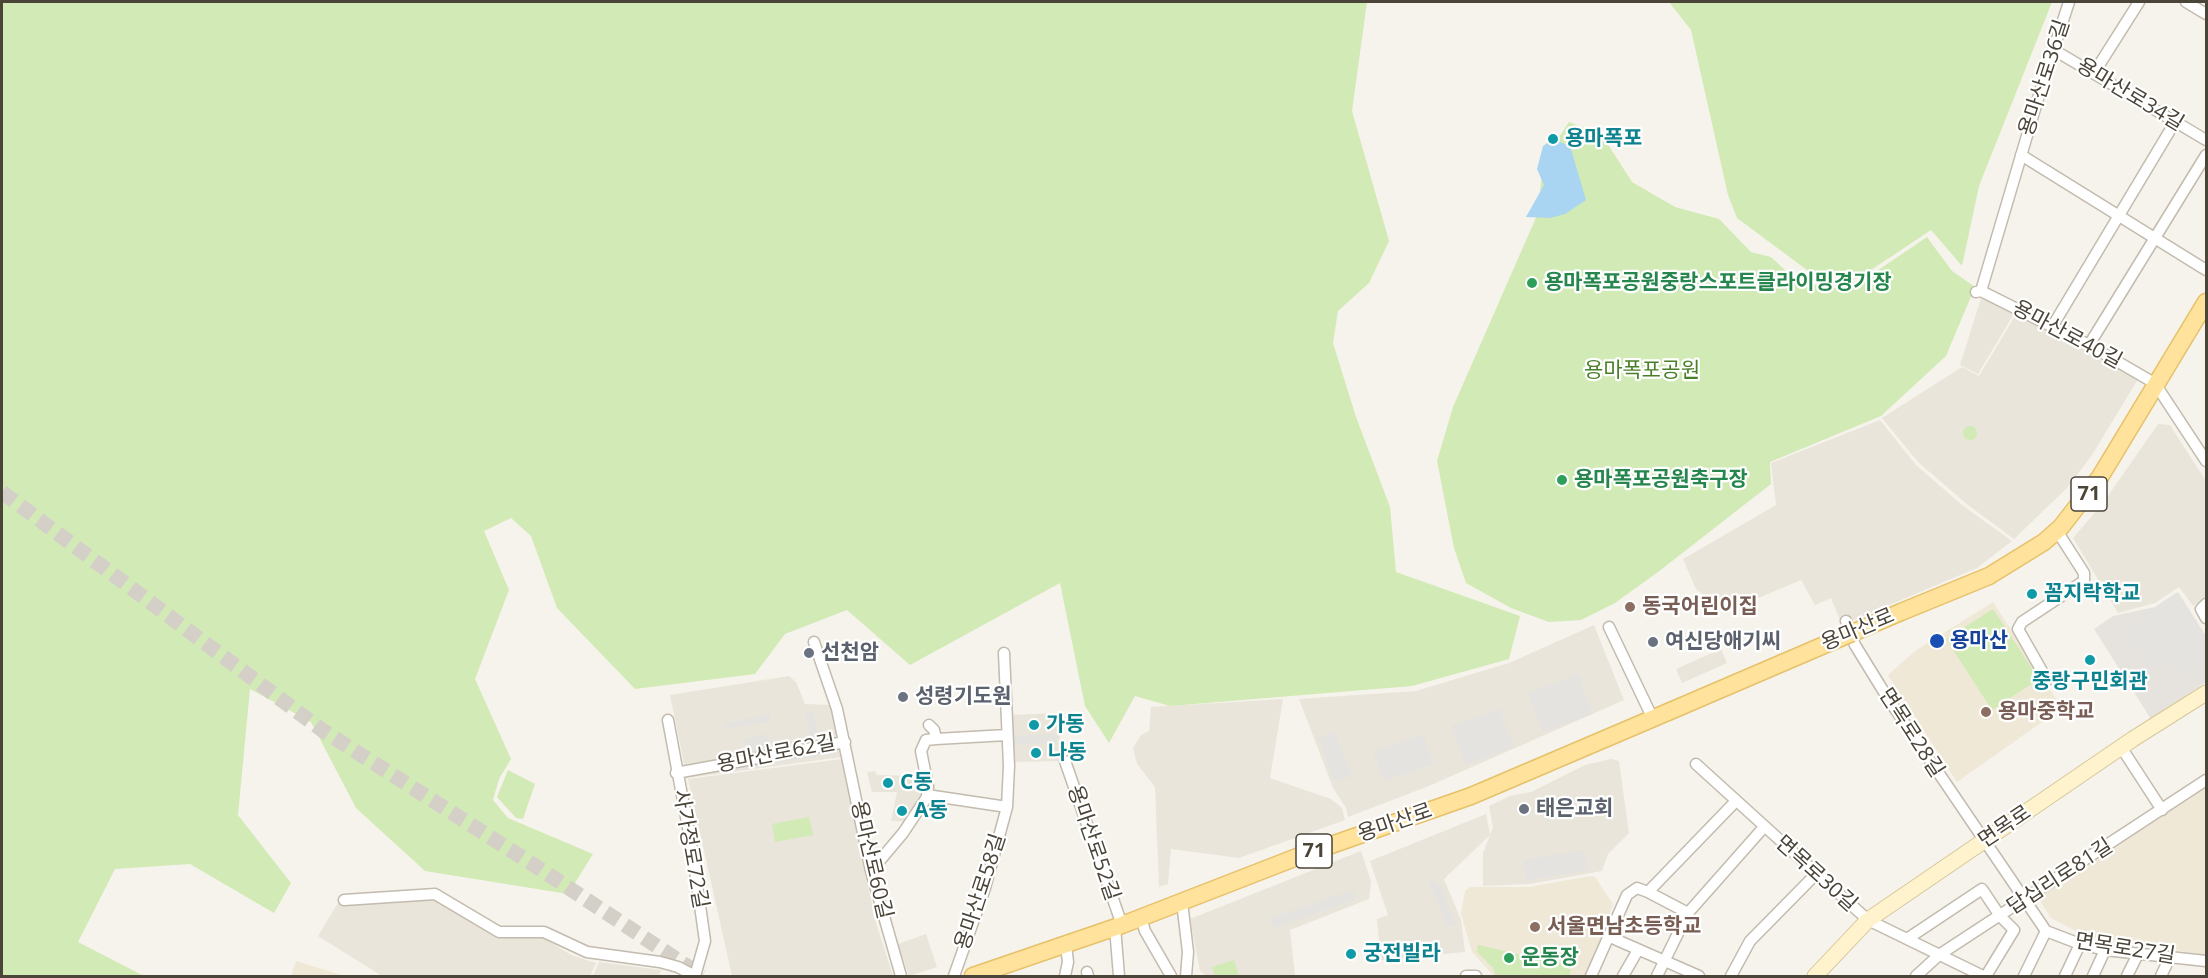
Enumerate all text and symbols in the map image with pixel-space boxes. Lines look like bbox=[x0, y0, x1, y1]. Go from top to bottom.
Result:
street label: 용마산로36길 bbox=[2014, 17, 2076, 139]
street label: 용마산로34길 bbox=[2072, 53, 2188, 137]
place label: 용마폭포 bbox=[1565, 126, 1642, 152]
marker: 용마폭포 bbox=[1546, 132, 1560, 146]
place label: 용마폭포공원중랑스포트클라이밍경기장 bbox=[1544, 270, 1892, 296]
marker: 용마폭포공원중랑스포트클라이밍경기장 bbox=[1525, 276, 1539, 290]
street label: 용마산로40길 bbox=[2008, 296, 2126, 374]
park label: 용마폭포공원 bbox=[1584, 358, 1700, 384]
place label: 용마폭포공원축구장 bbox=[1574, 467, 1748, 493]
marker: 용마폭포공원축구장 bbox=[1555, 473, 1569, 487]
road number: 71 bbox=[2071, 477, 2107, 511]
place label: 꼼지락학교 bbox=[2044, 581, 2141, 607]
marker: 꼼지락학교 bbox=[2025, 587, 2039, 601]
place label: 동국어린이집 bbox=[1642, 594, 1758, 620]
marker: 동국어린이집 bbox=[1623, 600, 1637, 614]
street label: 용마산로 bbox=[1818, 603, 1898, 657]
place label: 용마산 bbox=[1950, 628, 2008, 654]
place label: 여신당애기씨 bbox=[1665, 629, 1781, 655]
marker: 용마산 bbox=[1928, 632, 1946, 650]
marker: 여신당애기씨 bbox=[1646, 635, 1660, 649]
place label: 선천암 bbox=[821, 640, 879, 666]
marker: 선천암 bbox=[802, 646, 816, 660]
marker: 중랑구민회관 bbox=[2083, 653, 2097, 667]
place label: 중랑구민회관 bbox=[2032, 669, 2148, 695]
place label: 성령기도원 bbox=[915, 684, 1012, 710]
street label: 면목로28길 bbox=[1873, 684, 1949, 782]
marker: 성령기도원 bbox=[896, 690, 910, 704]
place label: 용마중학교 bbox=[1998, 699, 2095, 725]
marker: 용마중학교 bbox=[1979, 705, 1993, 719]
place label: 가동 bbox=[1046, 712, 1085, 738]
marker: 가동 bbox=[1027, 718, 1041, 732]
street label: 용마산로62길 bbox=[714, 730, 838, 778]
place label: 나동 bbox=[1048, 740, 1087, 766]
marker: 나동 bbox=[1029, 746, 1043, 760]
place label: C동 bbox=[900, 770, 933, 796]
marker: C동 bbox=[881, 776, 895, 790]
street label: 용마산로52길 bbox=[1061, 782, 1125, 904]
street label: 사가정로72길 bbox=[667, 787, 713, 911]
place label: 태은교회 bbox=[1536, 796, 1613, 822]
street label: 용마산로60길 bbox=[845, 798, 897, 922]
place label: A동 bbox=[914, 798, 948, 824]
street label: 용마산로 bbox=[1354, 799, 1436, 847]
street label: 면목로 bbox=[1974, 800, 2036, 854]
marker: 태은교회 bbox=[1517, 802, 1531, 816]
marker: A동 bbox=[895, 804, 909, 818]
street label: 용마산로58길 bbox=[950, 831, 1012, 953]
street label: 면목로30길 bbox=[1770, 831, 1862, 917]
road number: 71 bbox=[1296, 834, 1332, 868]
street label: 답십리로81길 bbox=[2003, 834, 2117, 920]
place label: 서울면남초등학교 bbox=[1547, 914, 1702, 940]
marker: 서울면남초등학교 bbox=[1528, 920, 1542, 934]
street label: 면목로27길 bbox=[2073, 929, 2177, 969]
place label: 궁전빌라 bbox=[1363, 941, 1440, 967]
place label: 운동장 bbox=[1521, 945, 1579, 971]
marker: 궁전빌라 bbox=[1344, 947, 1358, 961]
marker: 운동장 bbox=[1502, 951, 1516, 965]

